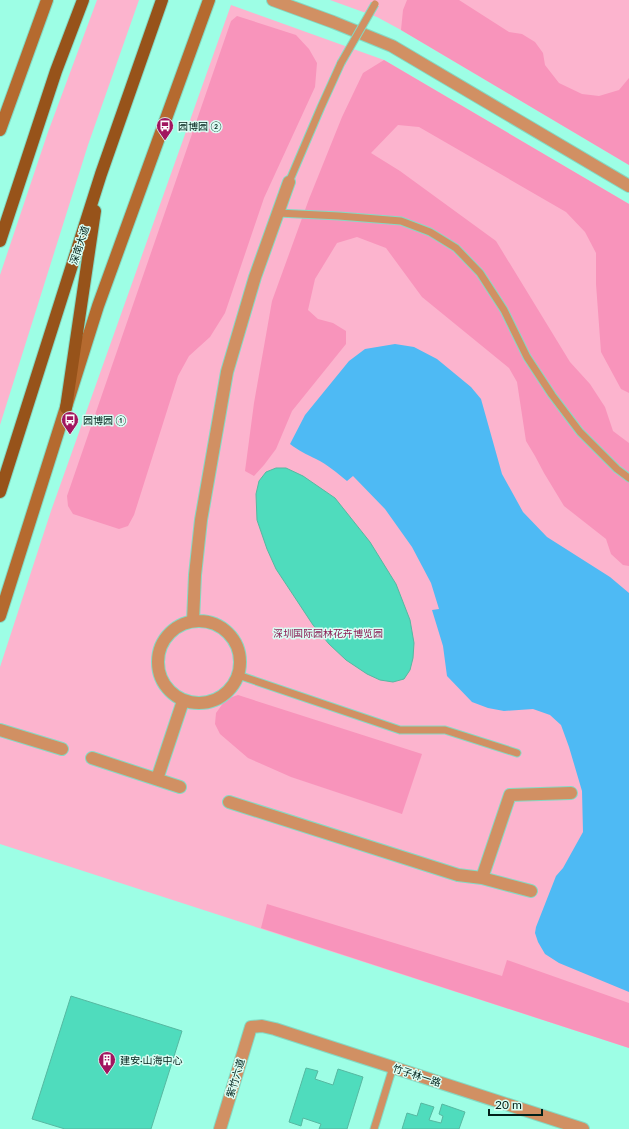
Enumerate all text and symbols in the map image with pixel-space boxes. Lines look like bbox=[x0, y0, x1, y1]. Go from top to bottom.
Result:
bus stop icon: 园博园 ② bbox=[155, 116, 175, 141]
place label: 园博园 ② bbox=[178, 120, 222, 132]
street label: 深南大道 bbox=[67, 224, 91, 266]
bus stop icon: 园博园 ① bbox=[60, 410, 80, 435]
place label: 园博园 ① bbox=[83, 414, 127, 426]
park label: 深圳国际园林花卉博览园 bbox=[273, 627, 383, 639]
building icon: 建安·山海中心 bbox=[97, 1050, 117, 1075]
place label: 建安·山海中心 bbox=[120, 1054, 183, 1066]
street label: 紫竹六道 bbox=[223, 1057, 247, 1099]
street label: 竹子林一路 bbox=[391, 1062, 443, 1088]
scale bar bbox=[489, 1091, 542, 1117]
text: 20 m bbox=[495, 1097, 522, 1112]

